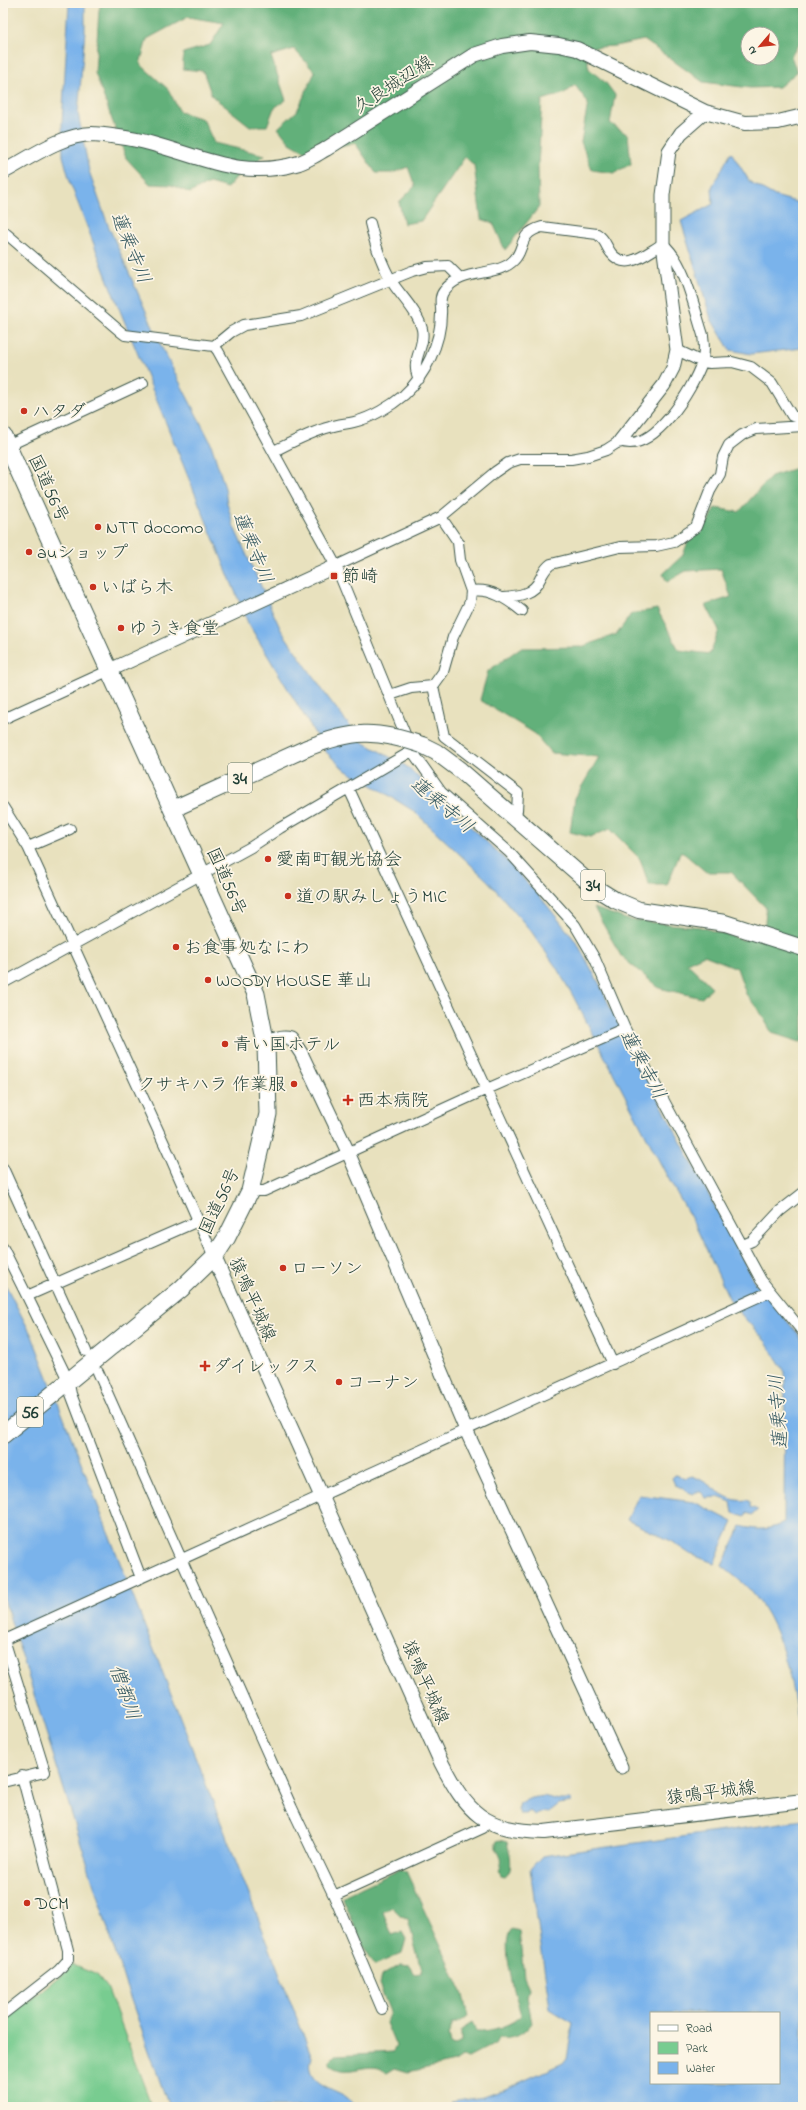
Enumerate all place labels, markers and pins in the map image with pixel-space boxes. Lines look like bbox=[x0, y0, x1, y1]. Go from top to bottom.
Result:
place label: ハタダ bbox=[32, 400, 86, 426]
marker: ハタダ bbox=[19, 406, 29, 416]
place label: NTT docomo bbox=[106, 516, 203, 542]
marker: NTT docomo bbox=[93, 522, 103, 532]
place label: auショップ bbox=[37, 541, 128, 567]
marker: auショップ bbox=[24, 547, 34, 557]
place label: 節崎 bbox=[342, 565, 378, 591]
marker: 節崎 bbox=[329, 571, 339, 581]
place label: いばら木 bbox=[101, 576, 173, 602]
marker: いばら木 bbox=[88, 582, 98, 592]
place label: ゆうき食堂 bbox=[129, 617, 219, 643]
marker: ゆうき食堂 bbox=[116, 623, 126, 633]
place label: 愛南町観光協会 bbox=[276, 848, 402, 874]
marker: 愛南町観光協会 bbox=[263, 854, 273, 864]
place label: 道の駅みしょうMIC bbox=[296, 885, 447, 911]
marker: 道の駅みしょうMIC bbox=[283, 891, 293, 901]
place label: お食事処なにわ bbox=[184, 936, 310, 962]
marker: お食事処なにわ bbox=[171, 942, 181, 952]
place label: WOODY HOUSE 華山 bbox=[216, 969, 372, 995]
marker: WOODY HOUSE 華山 bbox=[203, 975, 213, 985]
place label: 青い国ホテル bbox=[233, 1033, 340, 1059]
marker: 青い国ホテル bbox=[220, 1039, 230, 1049]
place label: クサキハラ 作業服 bbox=[138, 1073, 286, 1099]
marker: クサキハラ 作業服 bbox=[289, 1079, 299, 1089]
place label: 西本病院 bbox=[357, 1089, 429, 1115]
marker: 西本病院 bbox=[342, 1094, 354, 1106]
place label: ローソン bbox=[291, 1257, 363, 1283]
marker: ローソン bbox=[278, 1263, 288, 1273]
place label: ダイレックス bbox=[213, 1355, 319, 1381]
marker: ダイレックス bbox=[200, 1361, 210, 1371]
place label: コーナン bbox=[347, 1371, 419, 1397]
marker: コーナン bbox=[334, 1377, 344, 1387]
place label: DCM bbox=[34, 1892, 69, 1918]
marker: DCM bbox=[22, 1898, 32, 1908]

